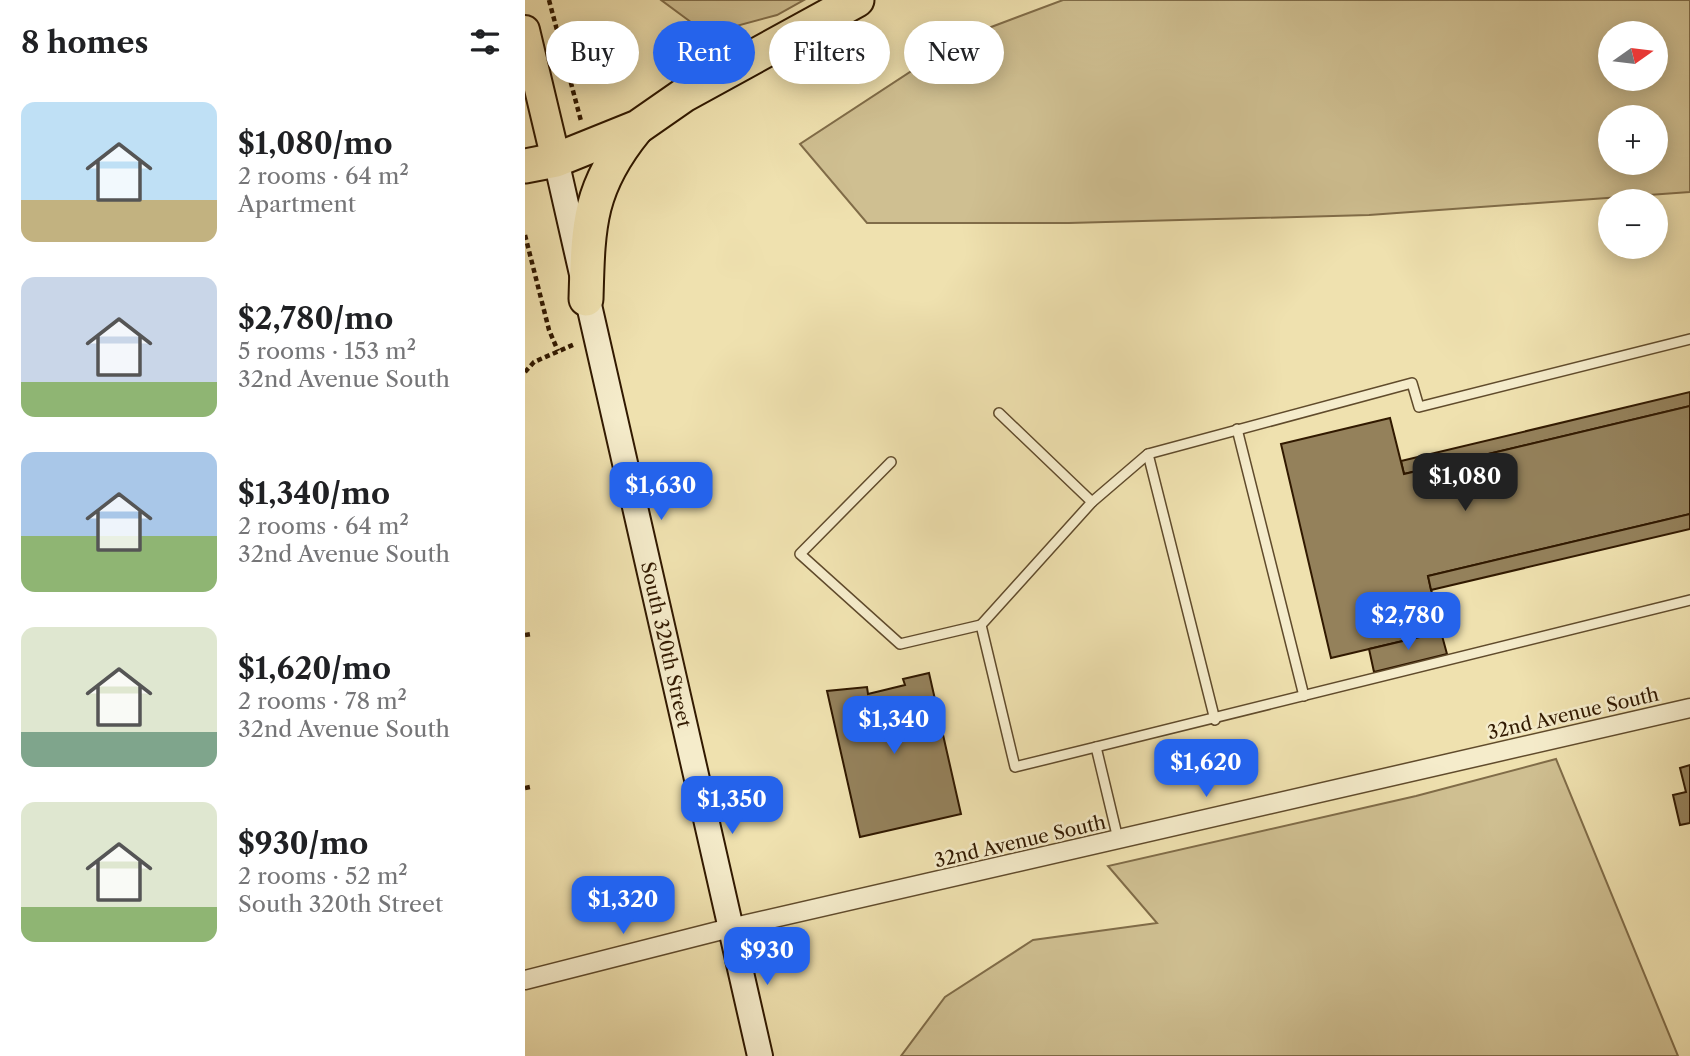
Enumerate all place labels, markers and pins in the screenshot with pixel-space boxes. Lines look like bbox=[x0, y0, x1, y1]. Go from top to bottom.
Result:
pin: $1,080 bbox=[1408, 454, 1522, 513]
pin: $1,630 bbox=[604, 462, 718, 522]
pin: $2,780 bbox=[1351, 592, 1465, 652]
pin: $1,340 bbox=[837, 696, 951, 756]
pin: $1,620 bbox=[1149, 740, 1263, 799]
pin: $1,350 bbox=[675, 776, 789, 836]
pin: $1,320 bbox=[566, 876, 680, 936]
pin: $930 bbox=[726, 928, 808, 987]

